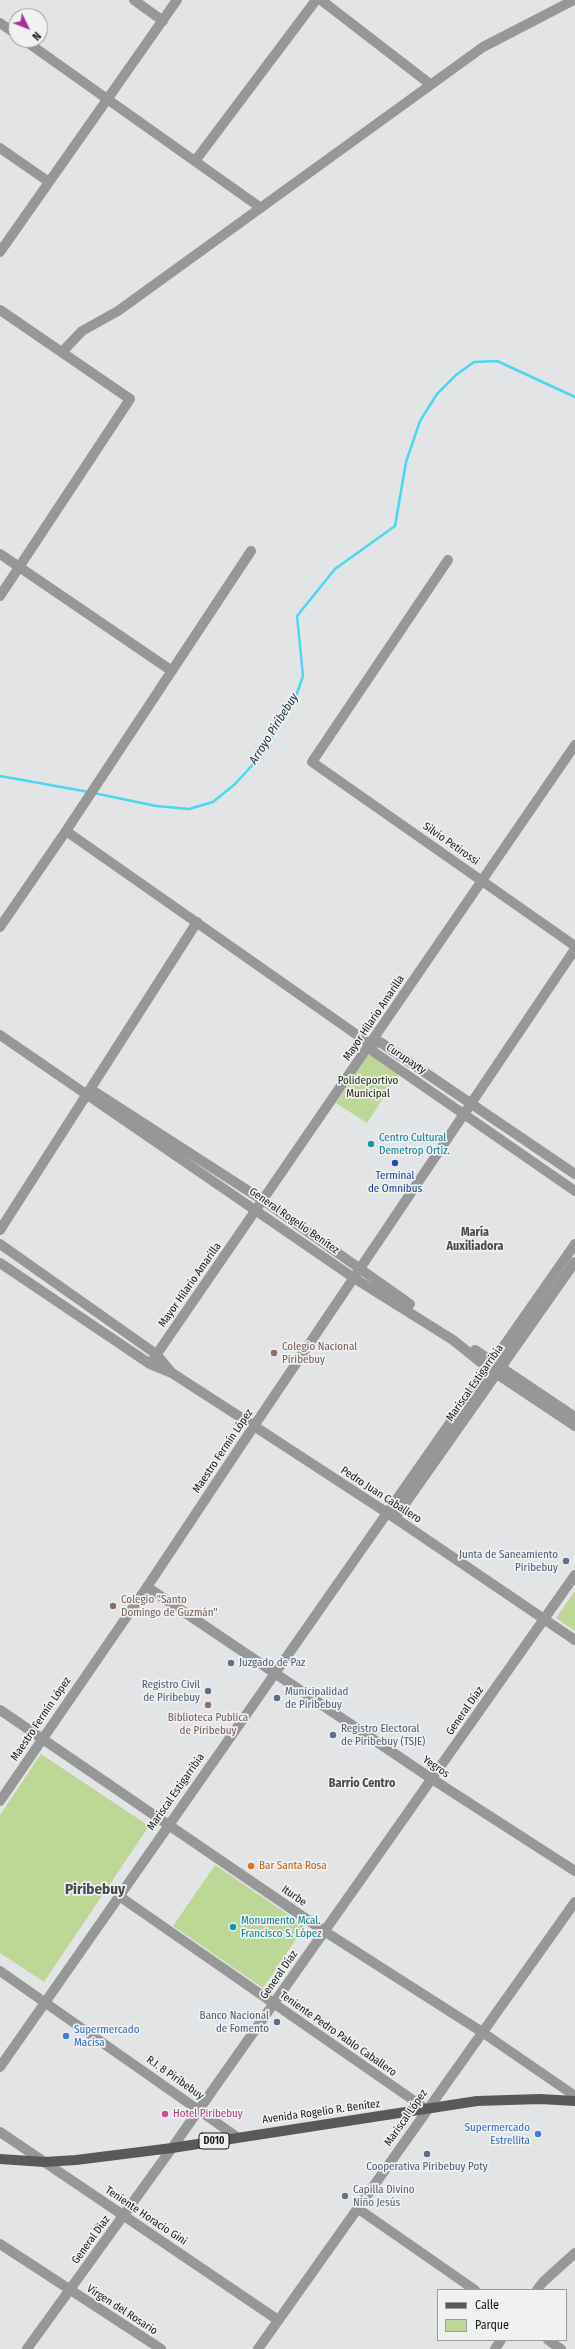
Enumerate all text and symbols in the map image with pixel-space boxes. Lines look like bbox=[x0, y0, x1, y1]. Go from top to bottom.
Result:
north arrow bbox=[8, 8, 48, 48]
text: N bbox=[29, 29, 43, 43]
water label: Arroyo Piribebuy bbox=[246, 691, 302, 767]
street label: Silvio Petirossi bbox=[420, 820, 482, 868]
street label: Mayor Hilario Amarilla bbox=[341, 973, 407, 1063]
street label: Curupayty bbox=[384, 1041, 428, 1077]
park label: Polideportivo Municipal bbox=[338, 1074, 398, 1100]
place label: Centro Cultural Demetrop Ortiz. bbox=[379, 1131, 450, 1157]
marker: Centro Cultural Demetrop Ortiz. bbox=[366, 1139, 376, 1149]
marker: Terminal de Omnibus bbox=[390, 1158, 400, 1168]
place label: Terminal de Omnibus bbox=[368, 1169, 422, 1195]
street label: General Rogelio Benítez bbox=[247, 1185, 341, 1257]
district label: María Auxiliadora bbox=[447, 1226, 503, 1254]
street label: Mayor Hilario Amarilla bbox=[156, 1240, 224, 1330]
place label: Colegio Nacional Piribebuy bbox=[282, 1340, 357, 1366]
street label: Mariscal Estigarribia bbox=[444, 1342, 506, 1424]
marker: Colegio Nacional Piribebuy bbox=[269, 1348, 279, 1358]
street label: Maestro Fermín López bbox=[190, 1407, 256, 1495]
street label: Pedro Juan Caballero bbox=[338, 1464, 424, 1526]
place label: Junta de Saneamiento Piribebuy bbox=[459, 1548, 558, 1574]
marker: Junta de Saneamiento Piribebuy bbox=[561, 1556, 571, 1566]
place label: Colegio "Santo Domingo de Guzmán" bbox=[121, 1593, 218, 1619]
marker: Colegio "Santo Domingo de Guzmán" bbox=[108, 1601, 118, 1611]
place label: Juzgado de Paz bbox=[239, 1656, 305, 1670]
marker: Juzgado de Paz bbox=[226, 1658, 236, 1668]
street label: Maestro Fermín López bbox=[8, 1675, 74, 1763]
place label: Registro Civil de Piribebuy bbox=[142, 1678, 200, 1704]
street label: General Díaz bbox=[443, 1684, 487, 1738]
place label: Municipalidad de Piribebuy bbox=[285, 1685, 349, 1711]
marker: Registro Civil de Piribebuy bbox=[203, 1686, 213, 1696]
marker: Municipalidad de Piribebuy bbox=[272, 1693, 282, 1703]
marker: Biblioteca Publica de Piribebuy bbox=[203, 1700, 213, 1710]
place label: Biblioteca Publica de Piribebuy bbox=[168, 1711, 248, 1737]
place label: Registro Electoral de Piribebuy (TSJE) bbox=[341, 1722, 425, 1748]
marker: Registro Electoral de Piribebuy (TSJE) bbox=[328, 1730, 338, 1740]
street label: Mariscal Estigarribia bbox=[145, 1751, 207, 1833]
street label: Yegros bbox=[420, 1753, 452, 1781]
district label: Barrio Centro bbox=[329, 1777, 395, 1791]
place label: Bar Santa Rosa bbox=[259, 1859, 327, 1873]
marker: Bar Santa Rosa bbox=[246, 1861, 256, 1871]
district label: Piribebuy bbox=[65, 1881, 125, 1899]
street label: Iturbe bbox=[279, 1883, 309, 1909]
place label: Monumento Mcal. Francisco S. López bbox=[241, 1914, 322, 1940]
marker: Monumento Mcal. Francisco S. López bbox=[228, 1922, 238, 1932]
street label: General Díaz bbox=[257, 1948, 301, 2002]
street label: Teniente Pedro Pablo Caballero bbox=[277, 1988, 399, 2080]
place label: Banco Nacional de Fomento bbox=[200, 2009, 269, 2035]
marker: Banco Nacional de Fomento bbox=[272, 2017, 282, 2027]
place label: Supermercado Macisa bbox=[74, 2023, 139, 2049]
marker: Supermercado Macisa bbox=[61, 2031, 71, 2041]
street label: R.I. 8 Piribebuy bbox=[144, 2053, 206, 2103]
street label: Mariscal López bbox=[382, 2087, 430, 2149]
street label: Avenida Rogelio R. Benítez bbox=[261, 2097, 381, 2127]
place label: Hotel Piribebuy bbox=[173, 2107, 243, 2121]
marker: Hotel Piribebuy bbox=[160, 2109, 170, 2119]
place label: Supermercado Estrellita bbox=[465, 2121, 530, 2147]
marker: Supermercado Estrellita bbox=[533, 2129, 543, 2139]
road number: D010 bbox=[199, 2133, 229, 2149]
marker: Cooperativa Piribebuy Poty bbox=[422, 2149, 432, 2159]
place label: Cooperativa Piribebuy Poty bbox=[366, 2160, 488, 2174]
place label: Capilla Divino Niño Jesús bbox=[353, 2183, 415, 2209]
street label: Teniente Horacio Gini bbox=[103, 2184, 189, 2248]
marker: Capilla Divino Niño Jesús bbox=[340, 2191, 350, 2201]
street label: General Díaz bbox=[69, 2213, 113, 2267]
street label: Virgen del Rosario bbox=[84, 2282, 160, 2338]
legend bbox=[437, 2289, 567, 2341]
text: Calle bbox=[475, 2298, 499, 2312]
text: Parque bbox=[475, 2318, 509, 2332]

